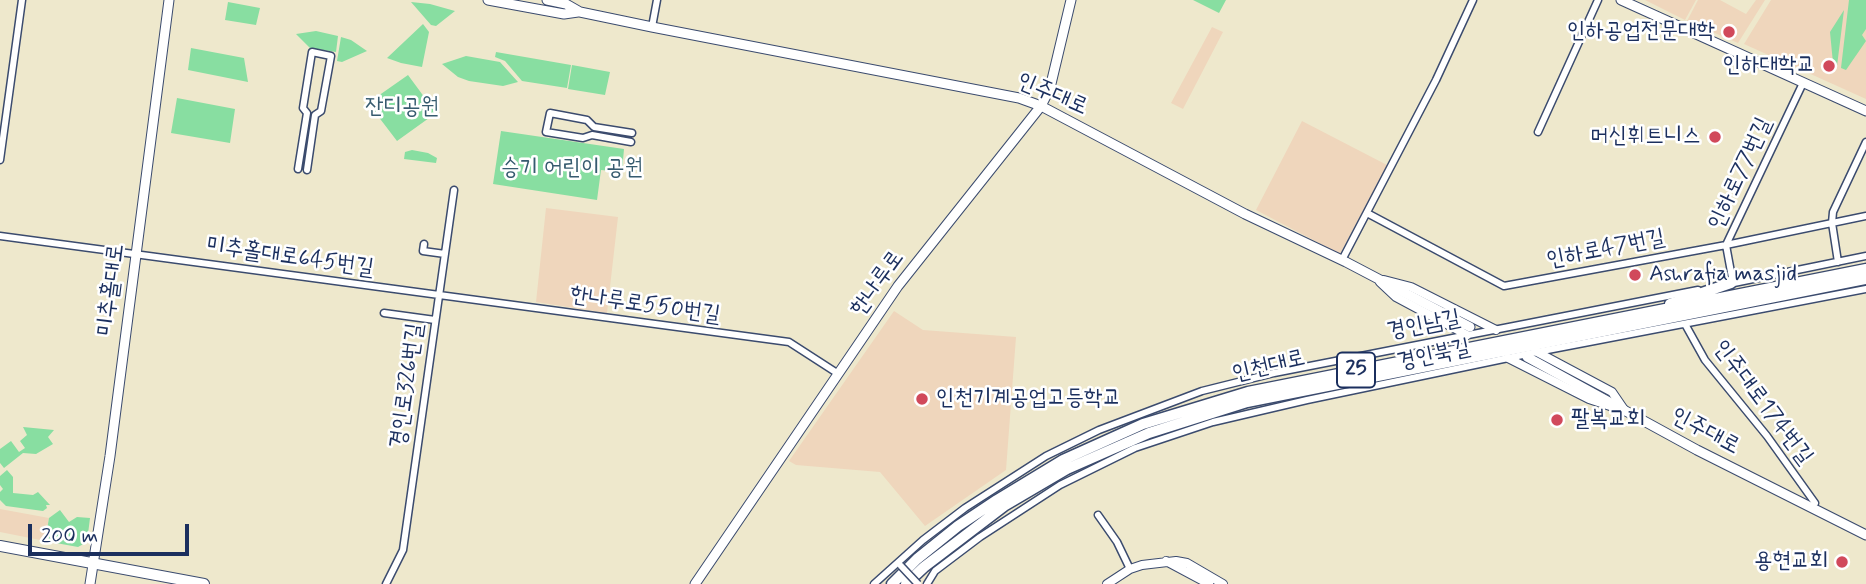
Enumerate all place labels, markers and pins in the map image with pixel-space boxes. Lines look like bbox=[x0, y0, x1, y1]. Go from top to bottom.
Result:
place label: 인하공업전문대학 bbox=[1567, 18, 1715, 46]
marker: 인하공업전문대학 bbox=[1721, 24, 1737, 40]
place label: 인하대학교 bbox=[1722, 52, 1815, 80]
marker: 인하대학교 bbox=[1821, 58, 1837, 74]
place label: 머신휘트니스 bbox=[1590, 123, 1701, 151]
marker: 머신휘트니스 bbox=[1707, 129, 1723, 145]
place label: Ashrafia masjid bbox=[1649, 261, 1797, 289]
marker: Ashrafia masjid bbox=[1627, 267, 1643, 283]
place label: 인천기계공업고등학교 bbox=[936, 385, 1121, 413]
marker: 인천기계공업고등학교 bbox=[914, 391, 930, 407]
place label: 팔복교회 bbox=[1571, 406, 1645, 434]
marker: 팔복교회 bbox=[1549, 412, 1565, 428]
place label: 용현교회 bbox=[1754, 548, 1828, 576]
marker: 용현교회 bbox=[1834, 554, 1850, 570]

